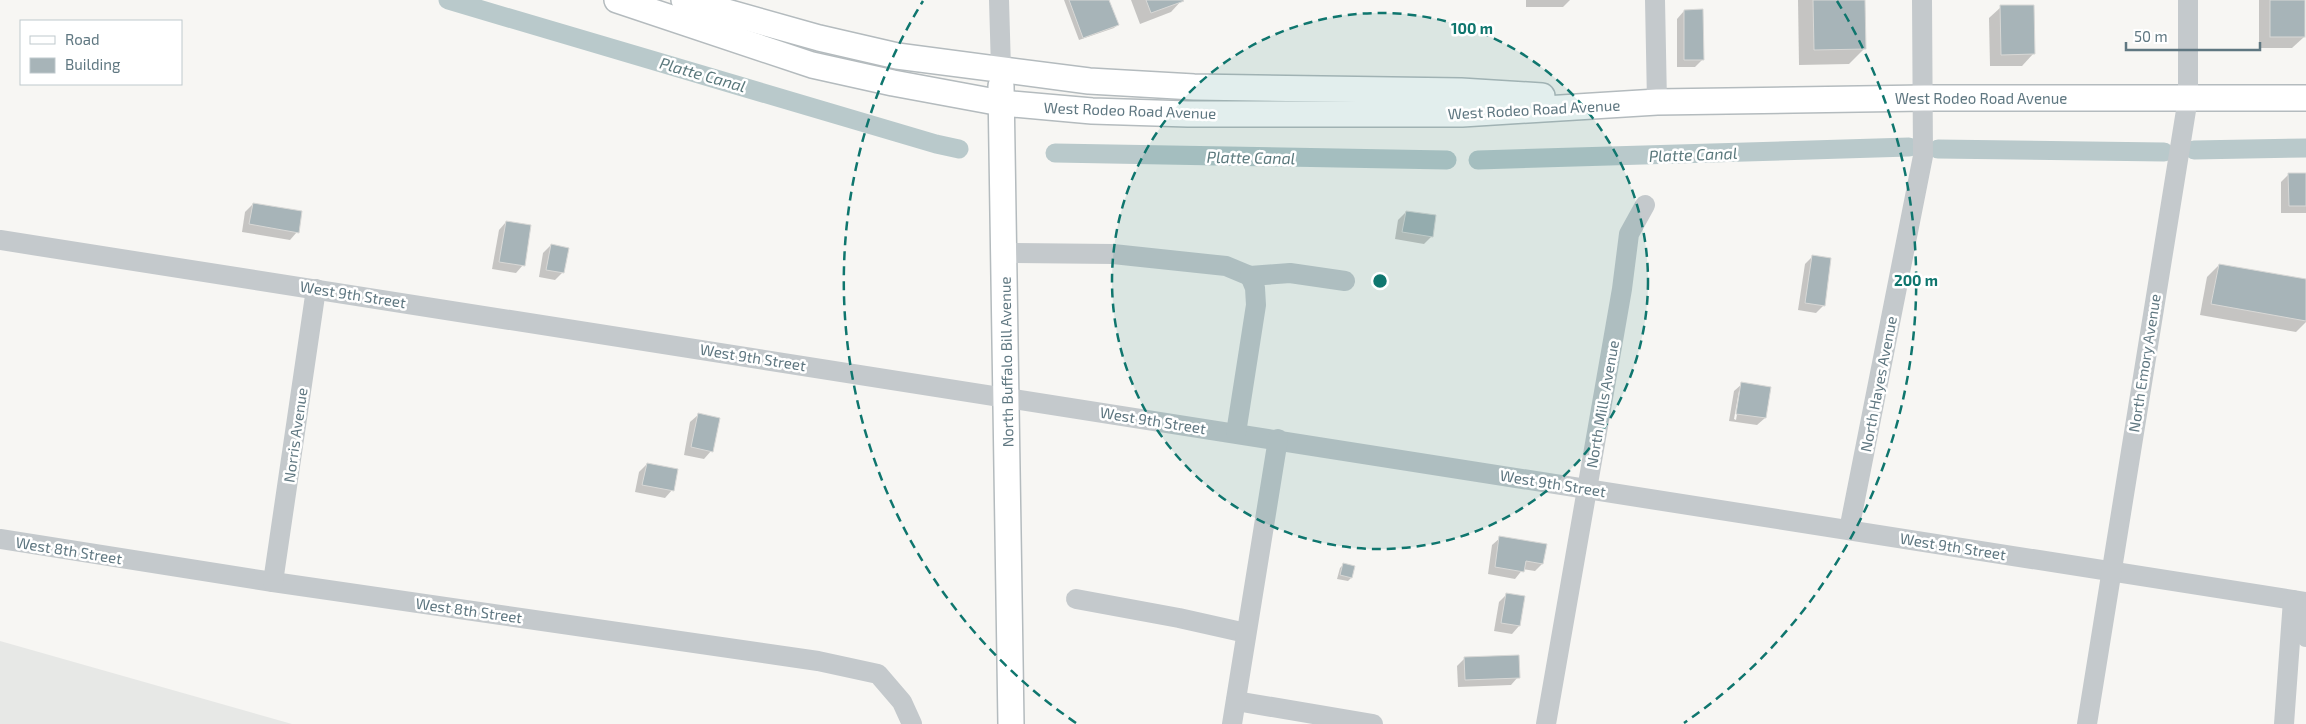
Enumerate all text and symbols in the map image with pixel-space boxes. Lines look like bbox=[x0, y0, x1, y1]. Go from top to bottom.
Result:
text: 100 m bbox=[1451, 19, 1493, 37]
legend bbox=[20, 20, 182, 85]
scale bar bbox=[2126, 20, 2260, 52]
text: 50 m bbox=[2134, 27, 2168, 45]
text: Road bbox=[65, 30, 100, 48]
water label: Platte Canal bbox=[658, 53, 748, 95]
text: Building bbox=[65, 55, 121, 73]
street label: West Rodeo Road Avenue bbox=[1895, 89, 2067, 107]
street label: West Rodeo Road Avenue bbox=[1447, 95, 1621, 123]
street label: West Rodeo Road Avenue bbox=[1043, 98, 1217, 122]
water label: Platte Canal bbox=[1648, 143, 1738, 165]
water label: Platte Canal bbox=[1206, 147, 1296, 167]
text: 200 m bbox=[1894, 271, 1938, 289]
centre of rings bbox=[1371, 272, 1389, 290]
street label: North Buffalo Bill Avenue bbox=[996, 276, 1016, 448]
street label: West 9th Street bbox=[299, 277, 407, 311]
street label: North Emory Avenue bbox=[2124, 293, 2164, 433]
street label: North Hayes Avenue bbox=[1856, 315, 1900, 453]
street label: North Mills Avenue bbox=[1582, 339, 1622, 469]
street label: West 9th Street bbox=[699, 340, 807, 374]
street label: Norris Avenue bbox=[279, 386, 311, 484]
street label: West 9th Street bbox=[1099, 403, 1207, 437]
street label: West 9th Street bbox=[1499, 466, 1607, 500]
street label: West 9th Street bbox=[1899, 529, 2007, 563]
street label: West 8th Street bbox=[15, 533, 124, 567]
street label: West 8th Street bbox=[415, 594, 524, 626]

